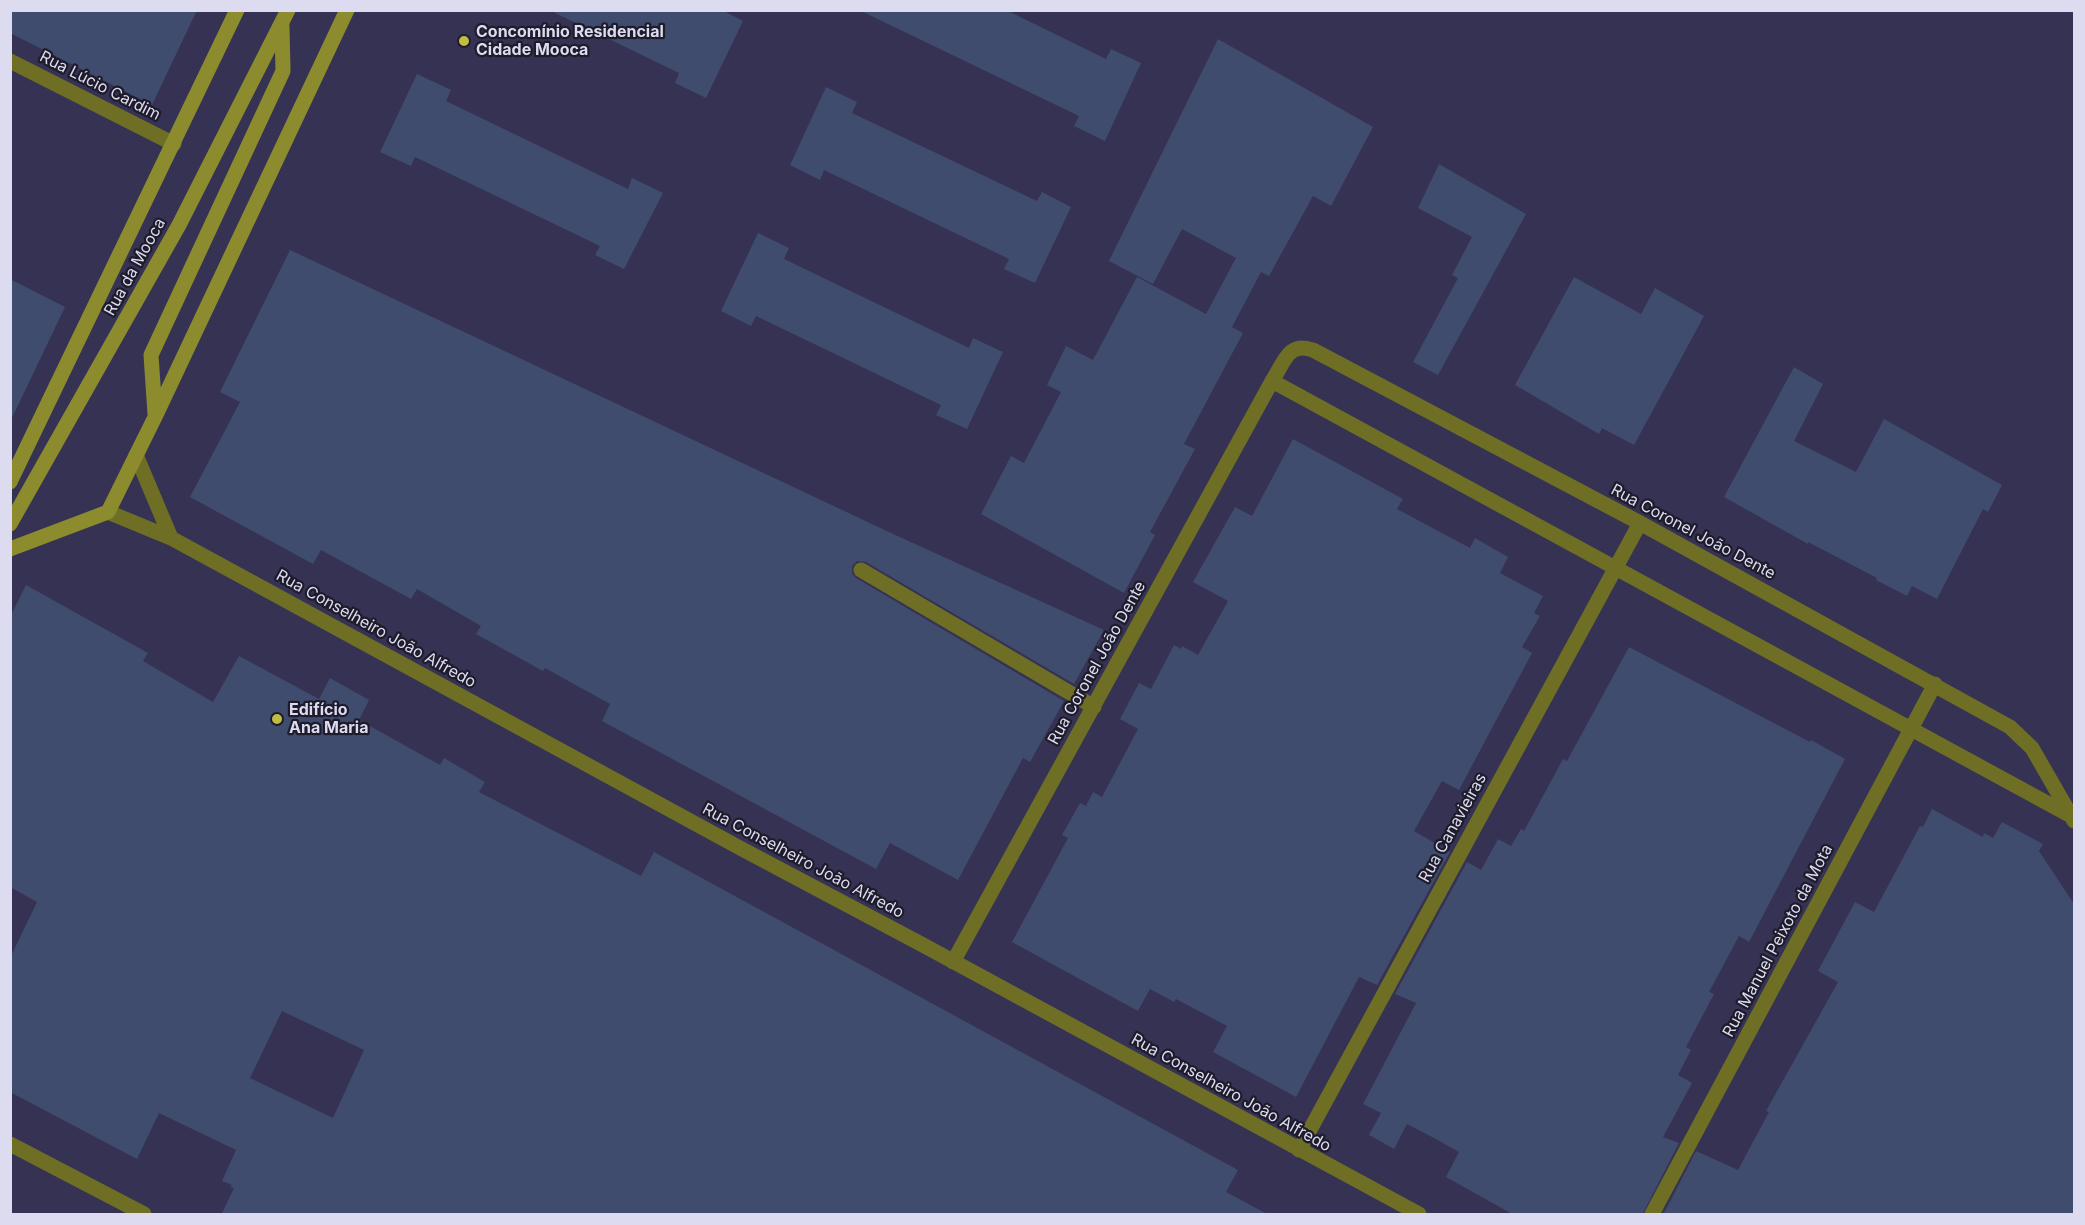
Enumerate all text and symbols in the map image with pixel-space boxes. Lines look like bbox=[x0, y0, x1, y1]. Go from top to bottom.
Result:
place label: Concomínio Residencial Cidade Mooca bbox=[476, 22, 664, 60]
marker: Concomínio Residencial Cidade Mooca bbox=[457, 34, 471, 48]
street label: Rua Lúcio Cardim bbox=[36, 47, 164, 125]
street label: Rua da Mooca bbox=[100, 215, 170, 319]
street label: Rua Coronel João Dente bbox=[1607, 480, 1779, 584]
street label: Rua Conselheiro João Alfredo bbox=[273, 566, 479, 692]
street label: Rua Coronel João Dente bbox=[1044, 578, 1150, 748]
place label: Edifício Ana Maria bbox=[289, 700, 368, 738]
marker: Edifício Ana Maria bbox=[270, 712, 284, 726]
street label: Rua Canavieiras bbox=[1415, 770, 1491, 886]
street label: Rua Conselheiro João Alfredo bbox=[699, 800, 907, 922]
street label: Rua Manuel Peixoto da Mota bbox=[1719, 841, 1837, 1041]
street label: Rua Conselheiro João Alfredo bbox=[1128, 1030, 1334, 1156]

